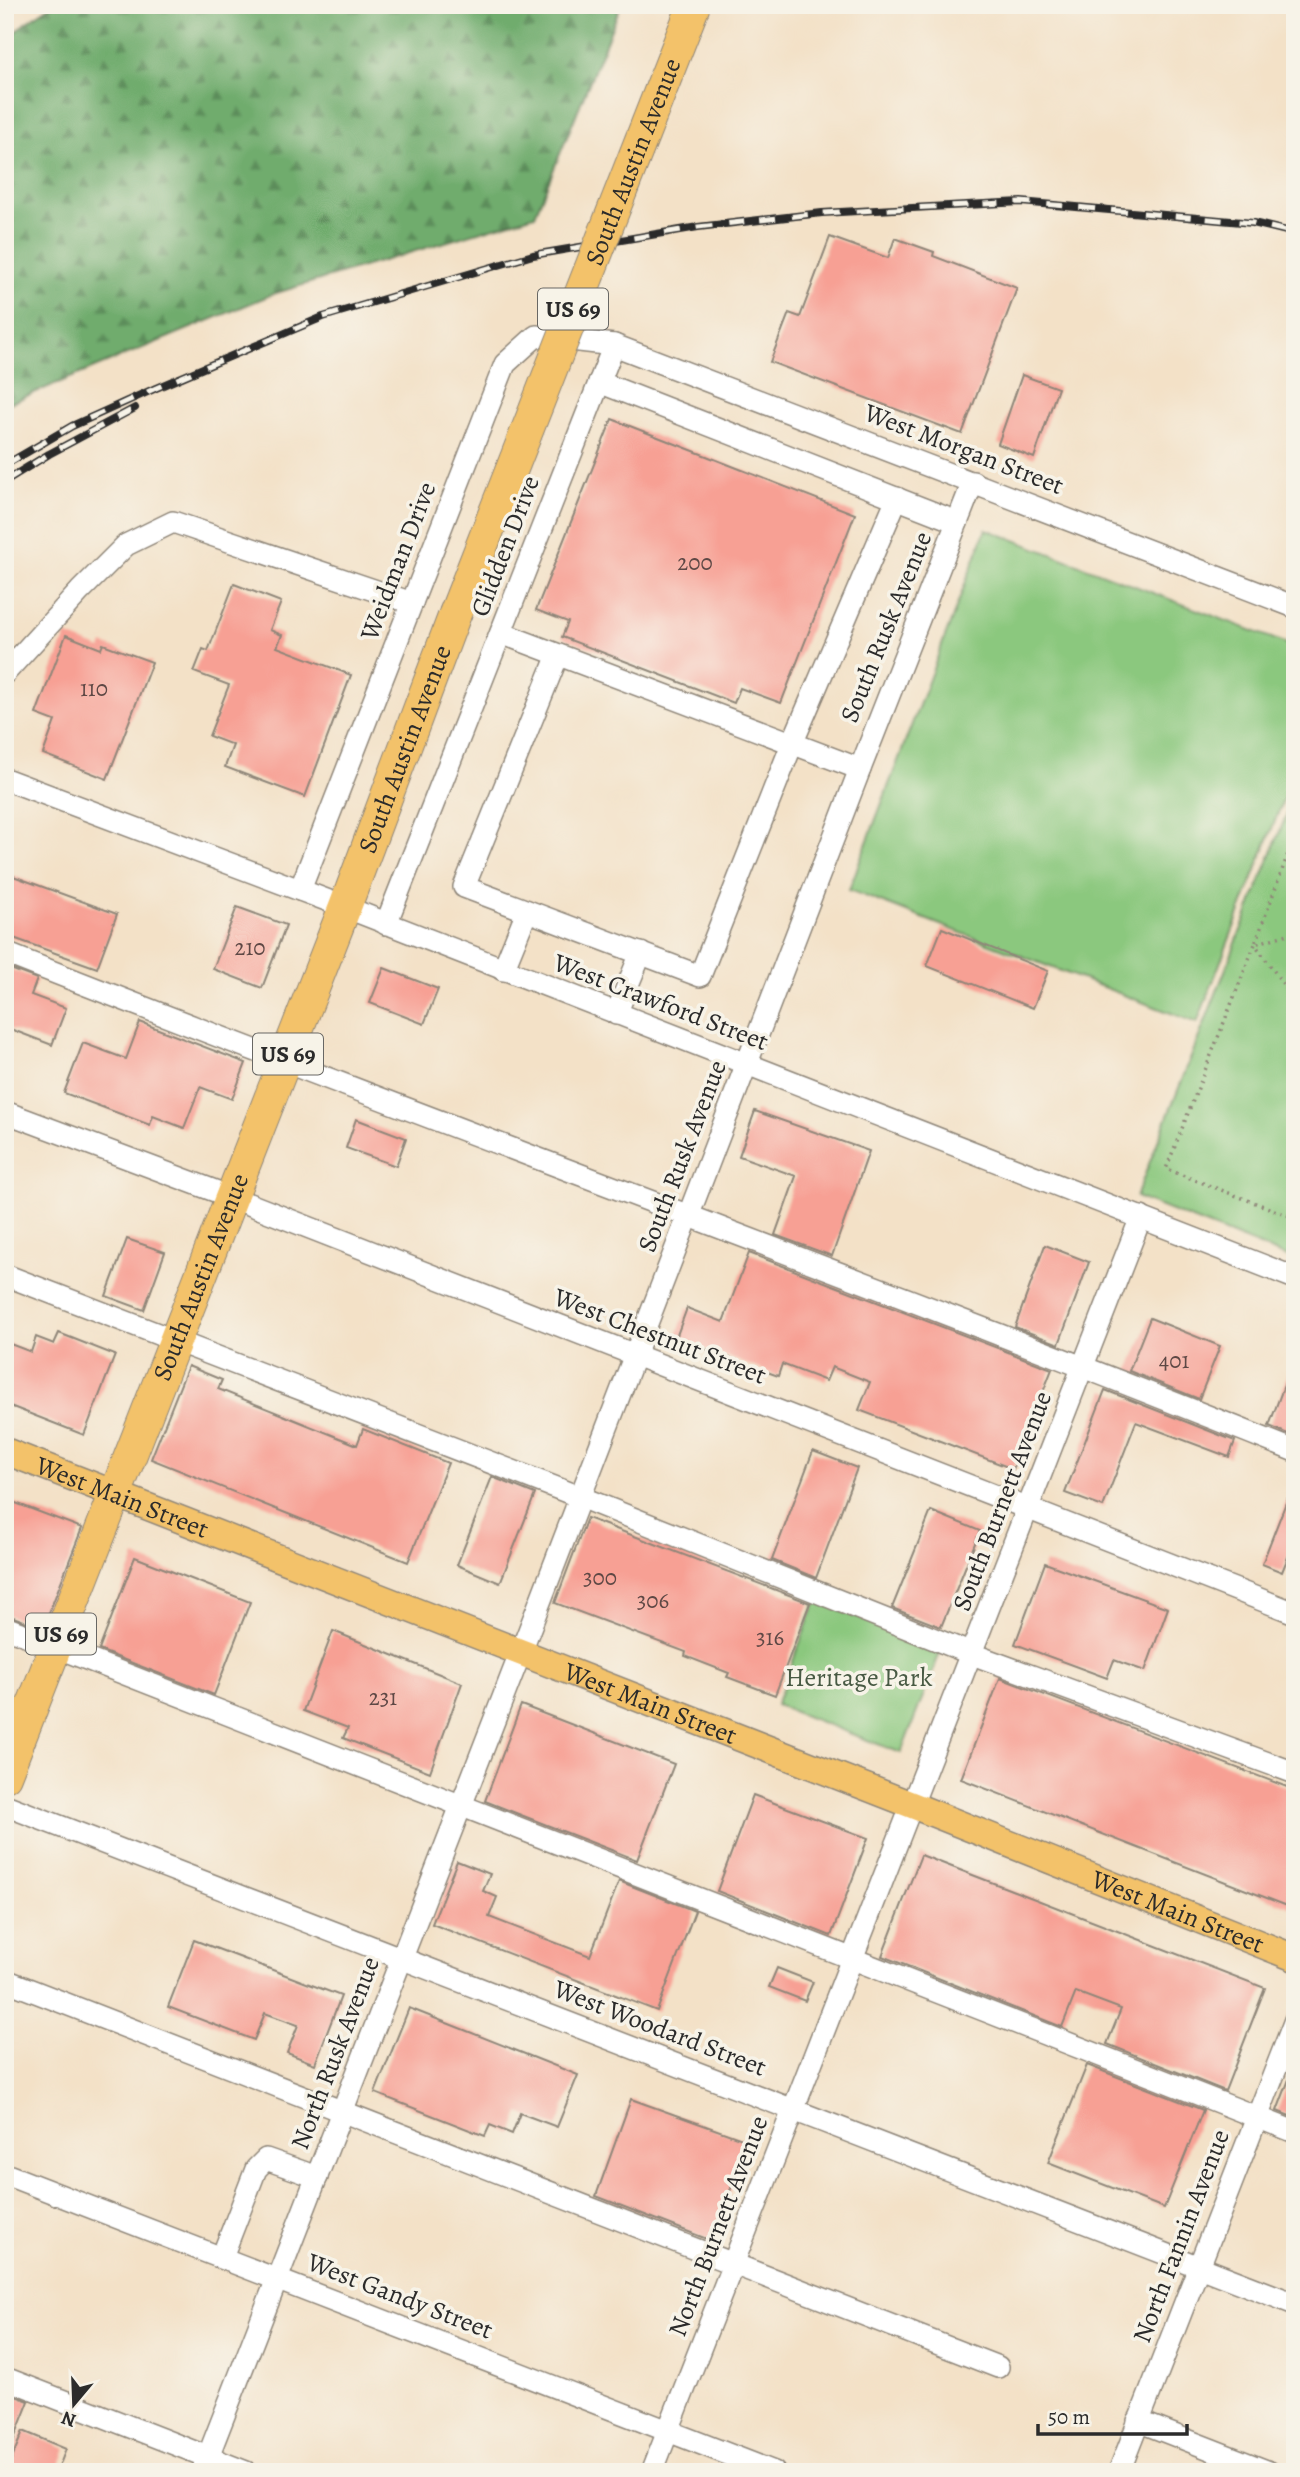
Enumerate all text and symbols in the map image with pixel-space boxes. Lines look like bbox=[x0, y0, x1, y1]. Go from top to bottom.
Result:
street label: South Austin Avenue bbox=[576, 53, 689, 270]
road number: US 69 bbox=[538, 288, 608, 330]
street label: West Morgan Street bbox=[858, 395, 1069, 503]
street label: Glidden Drive bbox=[462, 471, 548, 621]
street label: Weidman Drive bbox=[351, 477, 444, 646]
street label: South Rusk Avenue bbox=[832, 526, 940, 728]
house number: 200 bbox=[677, 547, 713, 578]
street label: South Austin Avenue bbox=[349, 640, 459, 858]
house number: 110 bbox=[80, 673, 108, 704]
house number: 210 bbox=[234, 932, 266, 963]
street label: West Crawford Street bbox=[548, 945, 774, 1059]
road number: US 69 bbox=[253, 1034, 323, 1074]
street label: South Rusk Avenue bbox=[629, 1055, 735, 1257]
street label: South Austin Avenue bbox=[144, 1168, 257, 1386]
street label: West Chestnut Street bbox=[548, 1279, 772, 1393]
house number: 401 bbox=[1159, 1345, 1189, 1376]
street label: South Burnett Avenue bbox=[944, 1386, 1060, 1616]
street label: West Main Street bbox=[30, 1447, 214, 1546]
house number: 300 bbox=[583, 1562, 617, 1593]
house number: 306 bbox=[637, 1585, 669, 1616]
road number: US 69 bbox=[26, 1614, 96, 1654]
house number: 316 bbox=[756, 1622, 784, 1653]
street label: West Main Street bbox=[558, 1653, 742, 1753]
park label: Heritage Park bbox=[785, 1660, 933, 1695]
house number: 231 bbox=[369, 1682, 397, 1713]
street label: West Main Street bbox=[1086, 1861, 1270, 1962]
street label: North Rusk Avenue bbox=[282, 1952, 388, 2154]
street label: West Woodard Street bbox=[548, 1971, 772, 2085]
street label: North Burnett Avenue bbox=[660, 2111, 776, 2341]
street label: North Fannin Avenue bbox=[1124, 2124, 1238, 2348]
street label: West Gandy Street bbox=[301, 2244, 498, 2348]
north arrow bbox=[38, 2368, 108, 2438]
scale bar bbox=[1038, 2393, 1186, 2437]
text: 50 m bbox=[1048, 2403, 1090, 2431]
text: N bbox=[58, 2405, 80, 2434]

